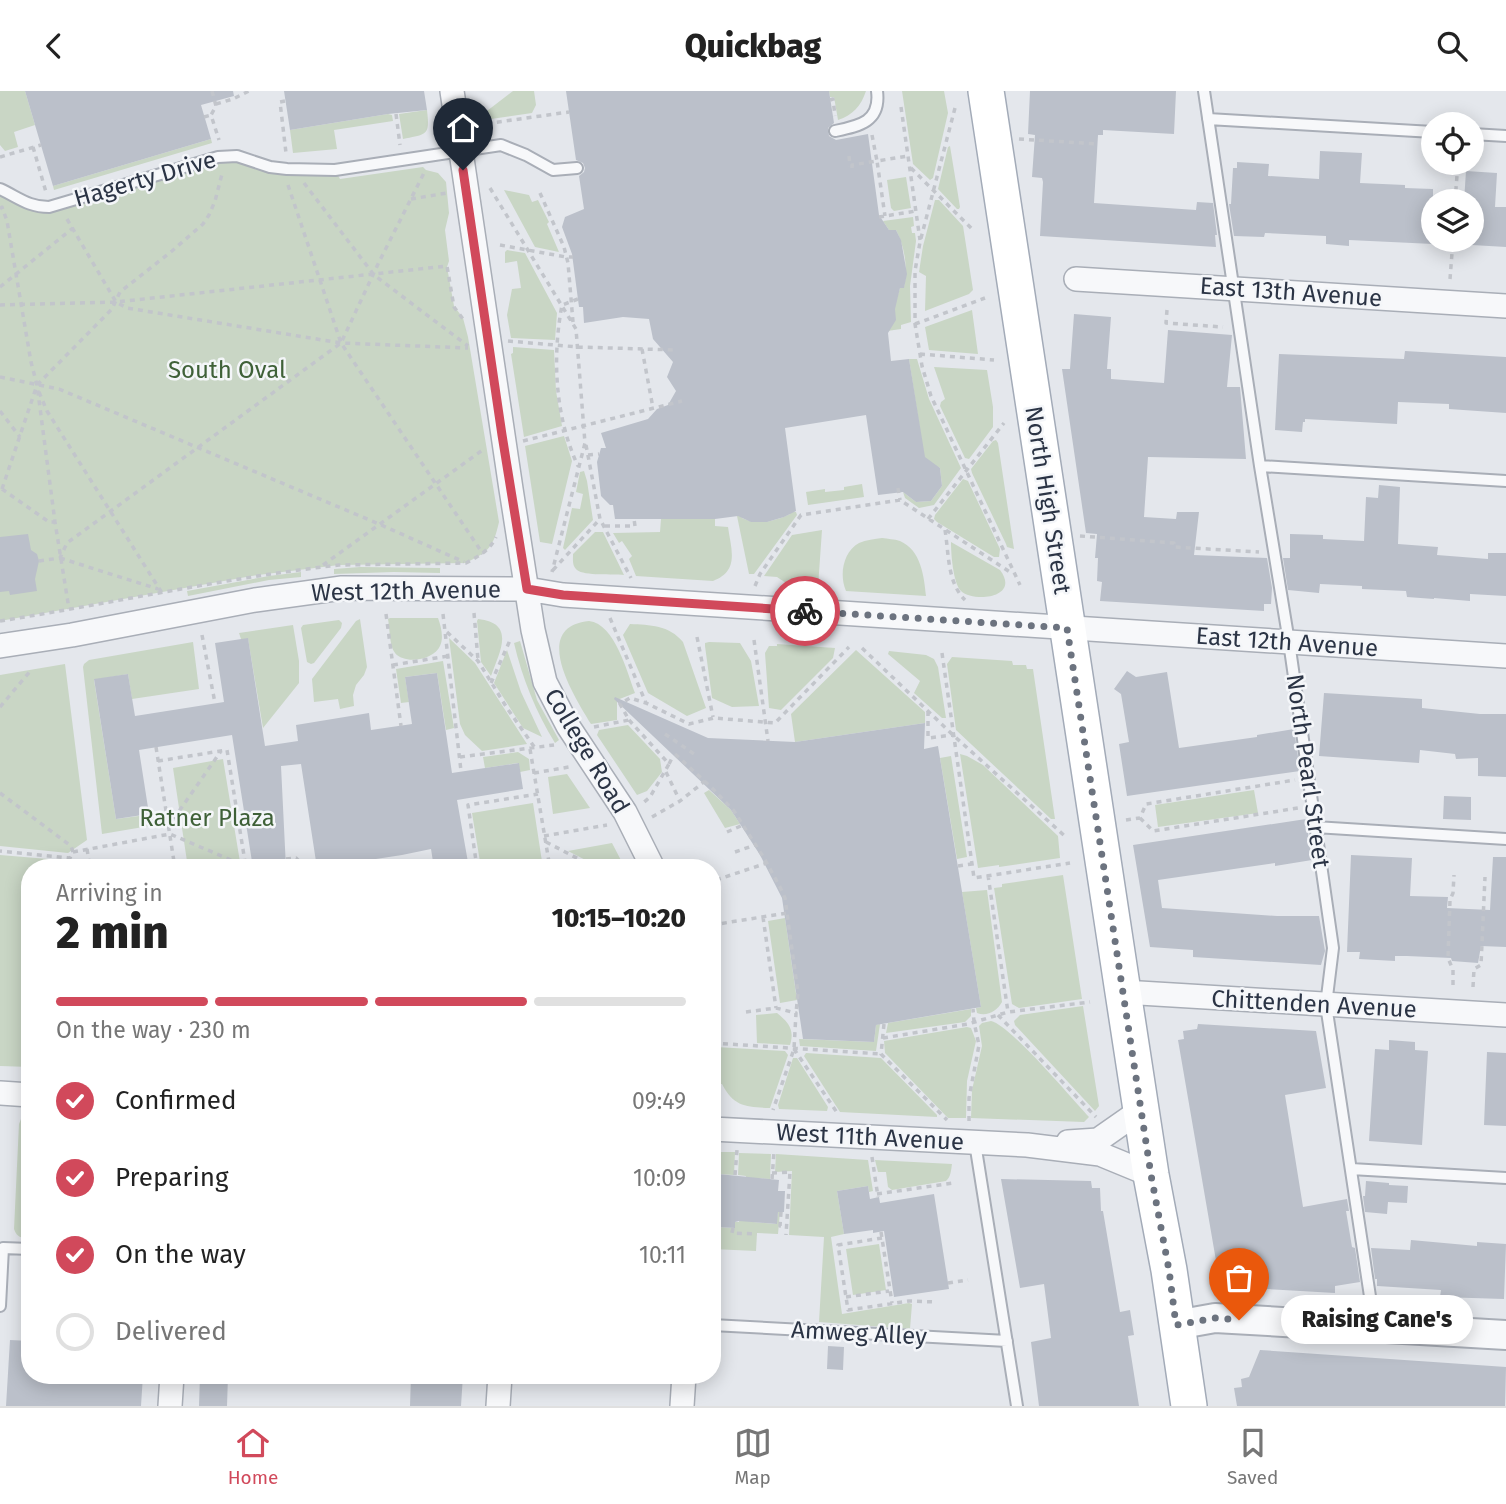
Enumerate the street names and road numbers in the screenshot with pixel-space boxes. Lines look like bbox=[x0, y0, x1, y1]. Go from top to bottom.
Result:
street label: Hagerty Drive bbox=[71, 145, 219, 213]
street label: East 13th Avenue bbox=[1199, 272, 1383, 312]
street label: North High Street bbox=[1019, 404, 1077, 596]
street label: West 12th Avenue bbox=[311, 575, 501, 607]
street label: East 12th Avenue bbox=[1195, 622, 1379, 662]
street label: North Pearl Street bbox=[1281, 672, 1336, 870]
street label: College Road bbox=[539, 683, 635, 819]
street label: Chittenden Avenue bbox=[1211, 985, 1417, 1023]
street label: West 11th Avenue bbox=[775, 1118, 965, 1156]
street label: Amweg Alley bbox=[790, 1315, 928, 1351]

